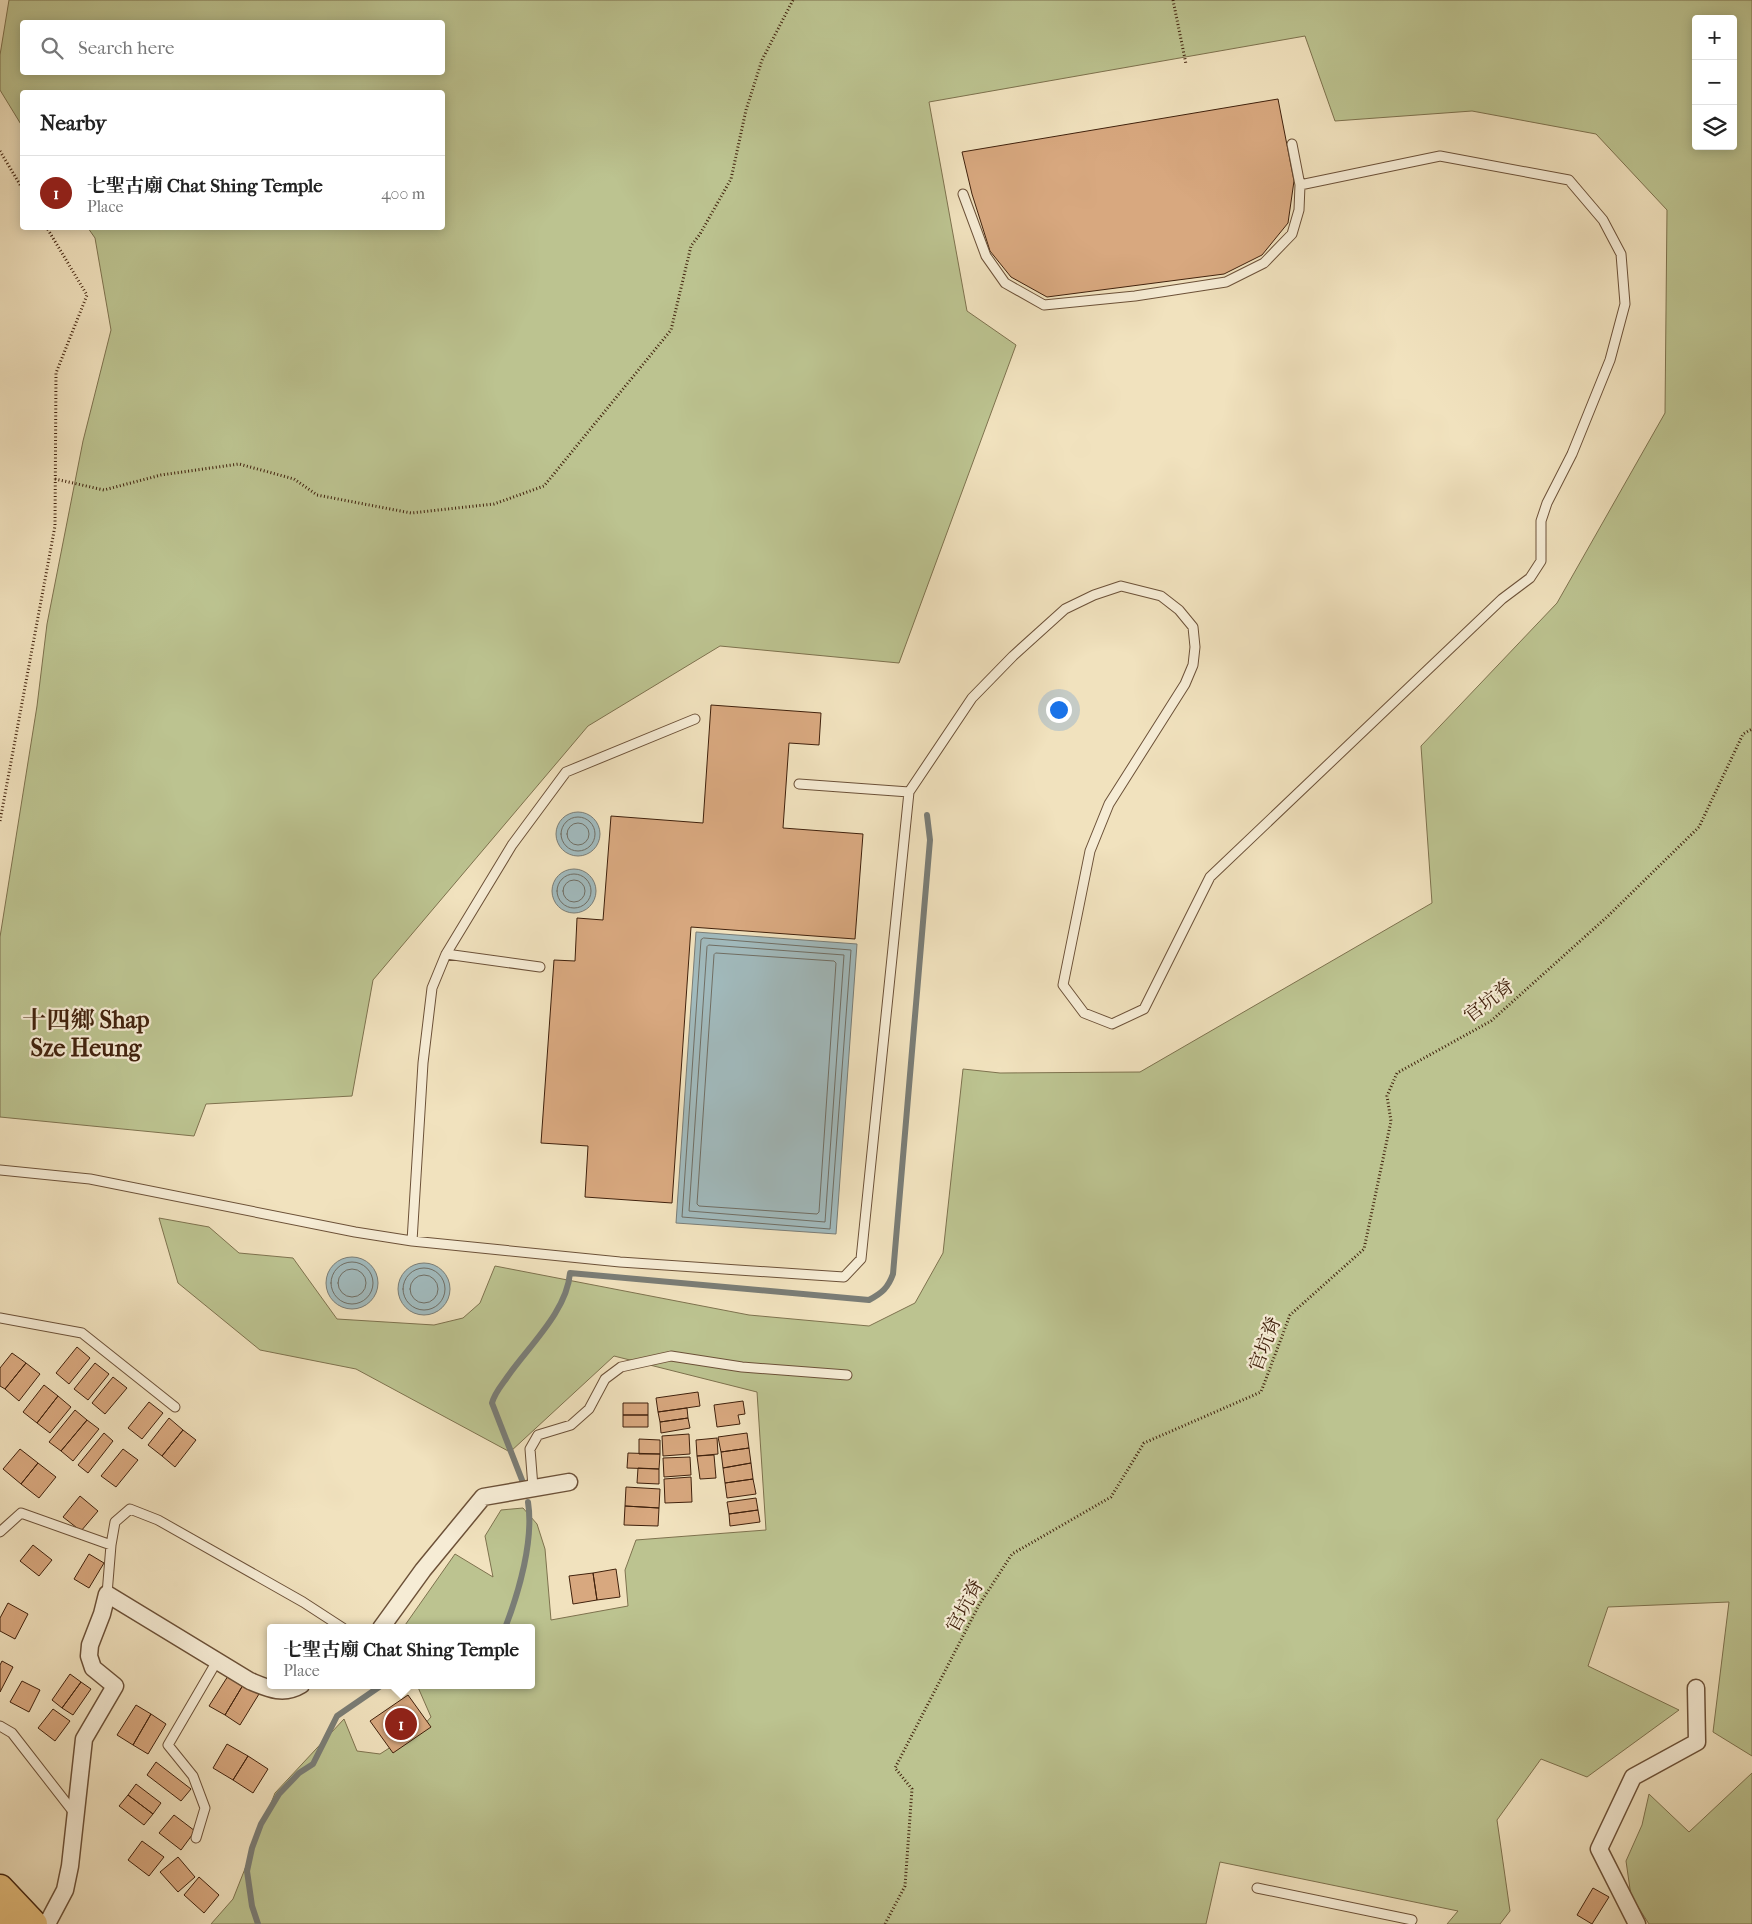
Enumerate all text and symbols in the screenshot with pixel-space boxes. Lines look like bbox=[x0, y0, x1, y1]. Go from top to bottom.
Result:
map controls bbox=[1692, 15, 1737, 150]
button: + bbox=[1692, 15, 1737, 60]
search box bbox=[20, 20, 445, 75]
icon: search bbox=[38, 34, 66, 62]
text: Search here bbox=[78, 37, 174, 59]
button: − bbox=[1692, 60, 1737, 105]
button: layers bbox=[1692, 105, 1737, 150]
text: Nearby bbox=[40, 111, 106, 135]
text: 七聖古廟 Chat Shing Temple bbox=[87, 175, 323, 197]
text: 1 bbox=[53, 184, 59, 203]
text: 400 m bbox=[381, 184, 425, 203]
text: Place bbox=[87, 197, 123, 216]
your location bbox=[1046, 697, 1072, 723]
street label: 官坑脊 bbox=[1460, 975, 1518, 1027]
district label: 十四鄉 Shap Sze Heung bbox=[22, 1006, 150, 1062]
street label: 官坑脊 bbox=[1245, 1313, 1285, 1375]
street label: 官坑脊 bbox=[942, 1576, 988, 1636]
popup bbox=[267, 1624, 535, 1689]
text: 七聖古廟 Chat Shing Temple bbox=[283, 1639, 519, 1661]
text: Place bbox=[283, 1661, 320, 1680]
pin: 1 bbox=[385, 1705, 417, 1743]

